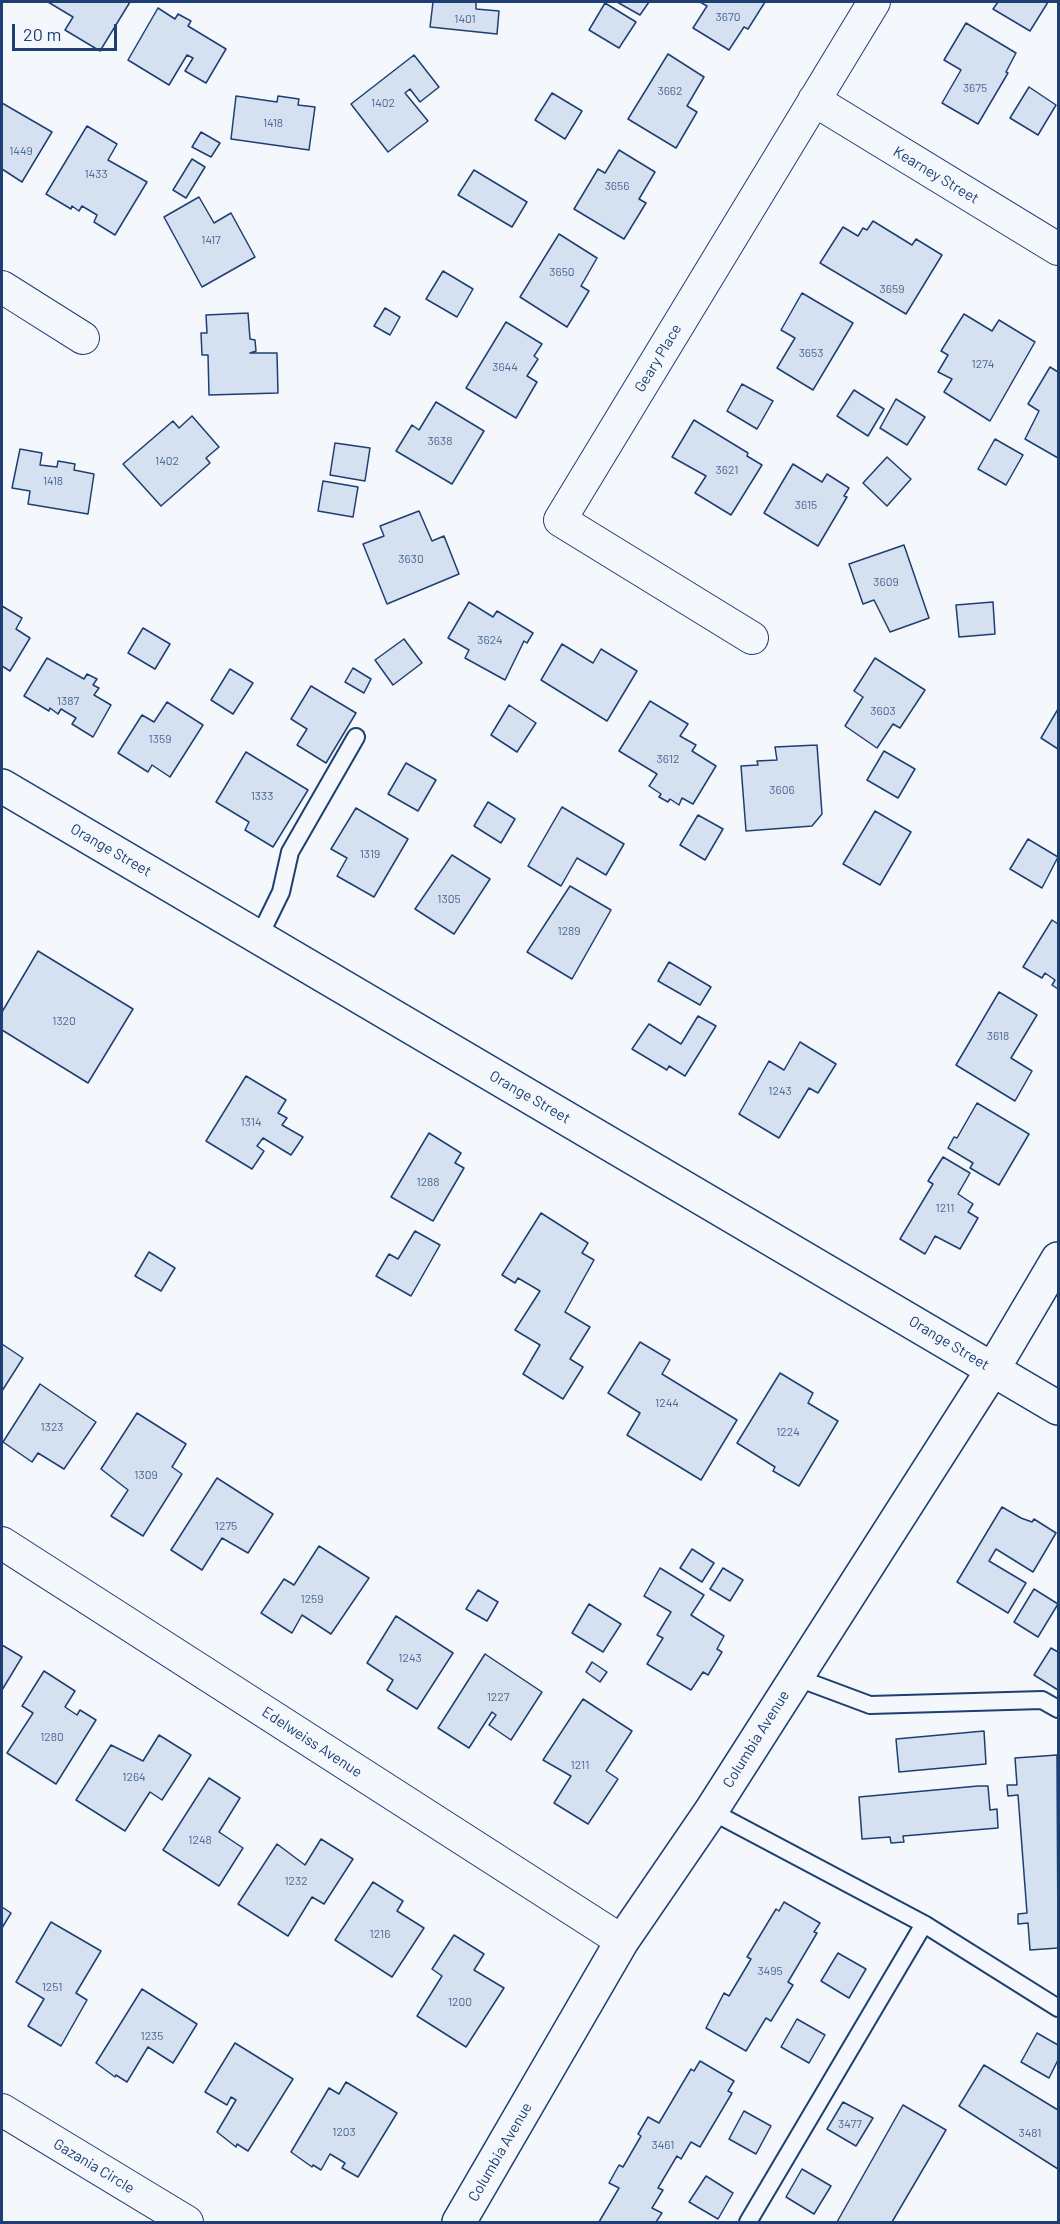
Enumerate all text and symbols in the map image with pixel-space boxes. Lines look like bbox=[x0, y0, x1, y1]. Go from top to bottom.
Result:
house number: 3670 bbox=[716, 10, 740, 24]
scale bar bbox=[15, 12, 120, 50]
house number: 1401 bbox=[454, 12, 476, 26]
text: 20 m bbox=[23, 23, 61, 45]
house number: 3675 bbox=[963, 81, 987, 95]
house number: 3662 bbox=[658, 84, 682, 98]
house number: 1402 bbox=[371, 96, 395, 110]
house number: 1418 bbox=[263, 116, 283, 130]
street label: Kearney Street bbox=[890, 142, 982, 208]
house number: 1449 bbox=[9, 144, 33, 158]
house number: 1433 bbox=[84, 167, 108, 181]
house number: 3656 bbox=[605, 179, 629, 193]
house number: 1417 bbox=[201, 233, 221, 247]
house number: 3650 bbox=[549, 265, 575, 279]
house number: 3659 bbox=[880, 282, 904, 296]
street label: Geary Place bbox=[631, 321, 685, 395]
house number: 3653 bbox=[799, 346, 823, 360]
house number: 1274 bbox=[972, 357, 994, 371]
house number: 3644 bbox=[492, 360, 518, 374]
house number: 3638 bbox=[428, 434, 452, 448]
house number: 1402 bbox=[155, 454, 179, 468]
house number: 3621 bbox=[716, 463, 738, 477]
house number: 1418 bbox=[43, 474, 63, 488]
house number: 3615 bbox=[795, 498, 817, 512]
house number: 3630 bbox=[398, 552, 424, 566]
house number: 3609 bbox=[873, 575, 899, 589]
house number: 3624 bbox=[477, 633, 503, 647]
house number: 1387 bbox=[57, 694, 79, 708]
house number: 3603 bbox=[870, 704, 896, 718]
house number: 1359 bbox=[149, 732, 171, 746]
house number: 3612 bbox=[657, 752, 679, 766]
house number: 3606 bbox=[769, 783, 795, 797]
house number: 1333 bbox=[251, 789, 273, 803]
street label: Orange Street bbox=[67, 820, 155, 880]
house number: 1319 bbox=[360, 847, 380, 861]
house number: 1305 bbox=[437, 892, 461, 906]
house number: 1289 bbox=[557, 924, 581, 938]
house number: 1320 bbox=[52, 1014, 76, 1028]
house number: 3618 bbox=[987, 1029, 1009, 1043]
street label: Orange Street bbox=[486, 1067, 574, 1127]
house number: 1243 bbox=[768, 1084, 792, 1098]
house number: 1314 bbox=[240, 1115, 262, 1129]
house number: 1288 bbox=[416, 1175, 440, 1189]
house number: 1211 bbox=[936, 1201, 954, 1215]
street label: Orange Street bbox=[906, 1312, 992, 1374]
house number: 1244 bbox=[655, 1396, 679, 1410]
house number: 1323 bbox=[41, 1420, 63, 1434]
house number: 1224 bbox=[776, 1425, 800, 1439]
house number: 1309 bbox=[134, 1468, 158, 1482]
house number: 1275 bbox=[215, 1519, 237, 1533]
house number: 1259 bbox=[300, 1592, 324, 1606]
house number: 1243 bbox=[398, 1651, 422, 1665]
street label: Columbia Avenue bbox=[719, 1687, 793, 1791]
house number: 1227 bbox=[487, 1690, 509, 1704]
street label: Edelweiss Avenue bbox=[258, 1703, 366, 1781]
house number: 1280 bbox=[40, 1730, 64, 1744]
house number: 1211 bbox=[571, 1758, 589, 1772]
house number: 1264 bbox=[122, 1770, 146, 1784]
house number: 1248 bbox=[188, 1833, 212, 1847]
house number: 1232 bbox=[284, 1874, 308, 1888]
house number: 1216 bbox=[370, 1927, 390, 1941]
house number: 3495 bbox=[757, 1964, 783, 1978]
house number: 1251 bbox=[42, 1980, 62, 1994]
house number: 1200 bbox=[448, 1995, 472, 2009]
house number: 1235 bbox=[141, 2029, 163, 2043]
street label: Columbia Avenue bbox=[464, 2099, 536, 2205]
house number: 3477 bbox=[838, 2117, 862, 2131]
house number: 1203 bbox=[332, 2125, 356, 2139]
house number: 3481 bbox=[1019, 2126, 1041, 2140]
street label: Gazania Circle bbox=[50, 2135, 138, 2197]
house number: 3461 bbox=[652, 2138, 674, 2152]

